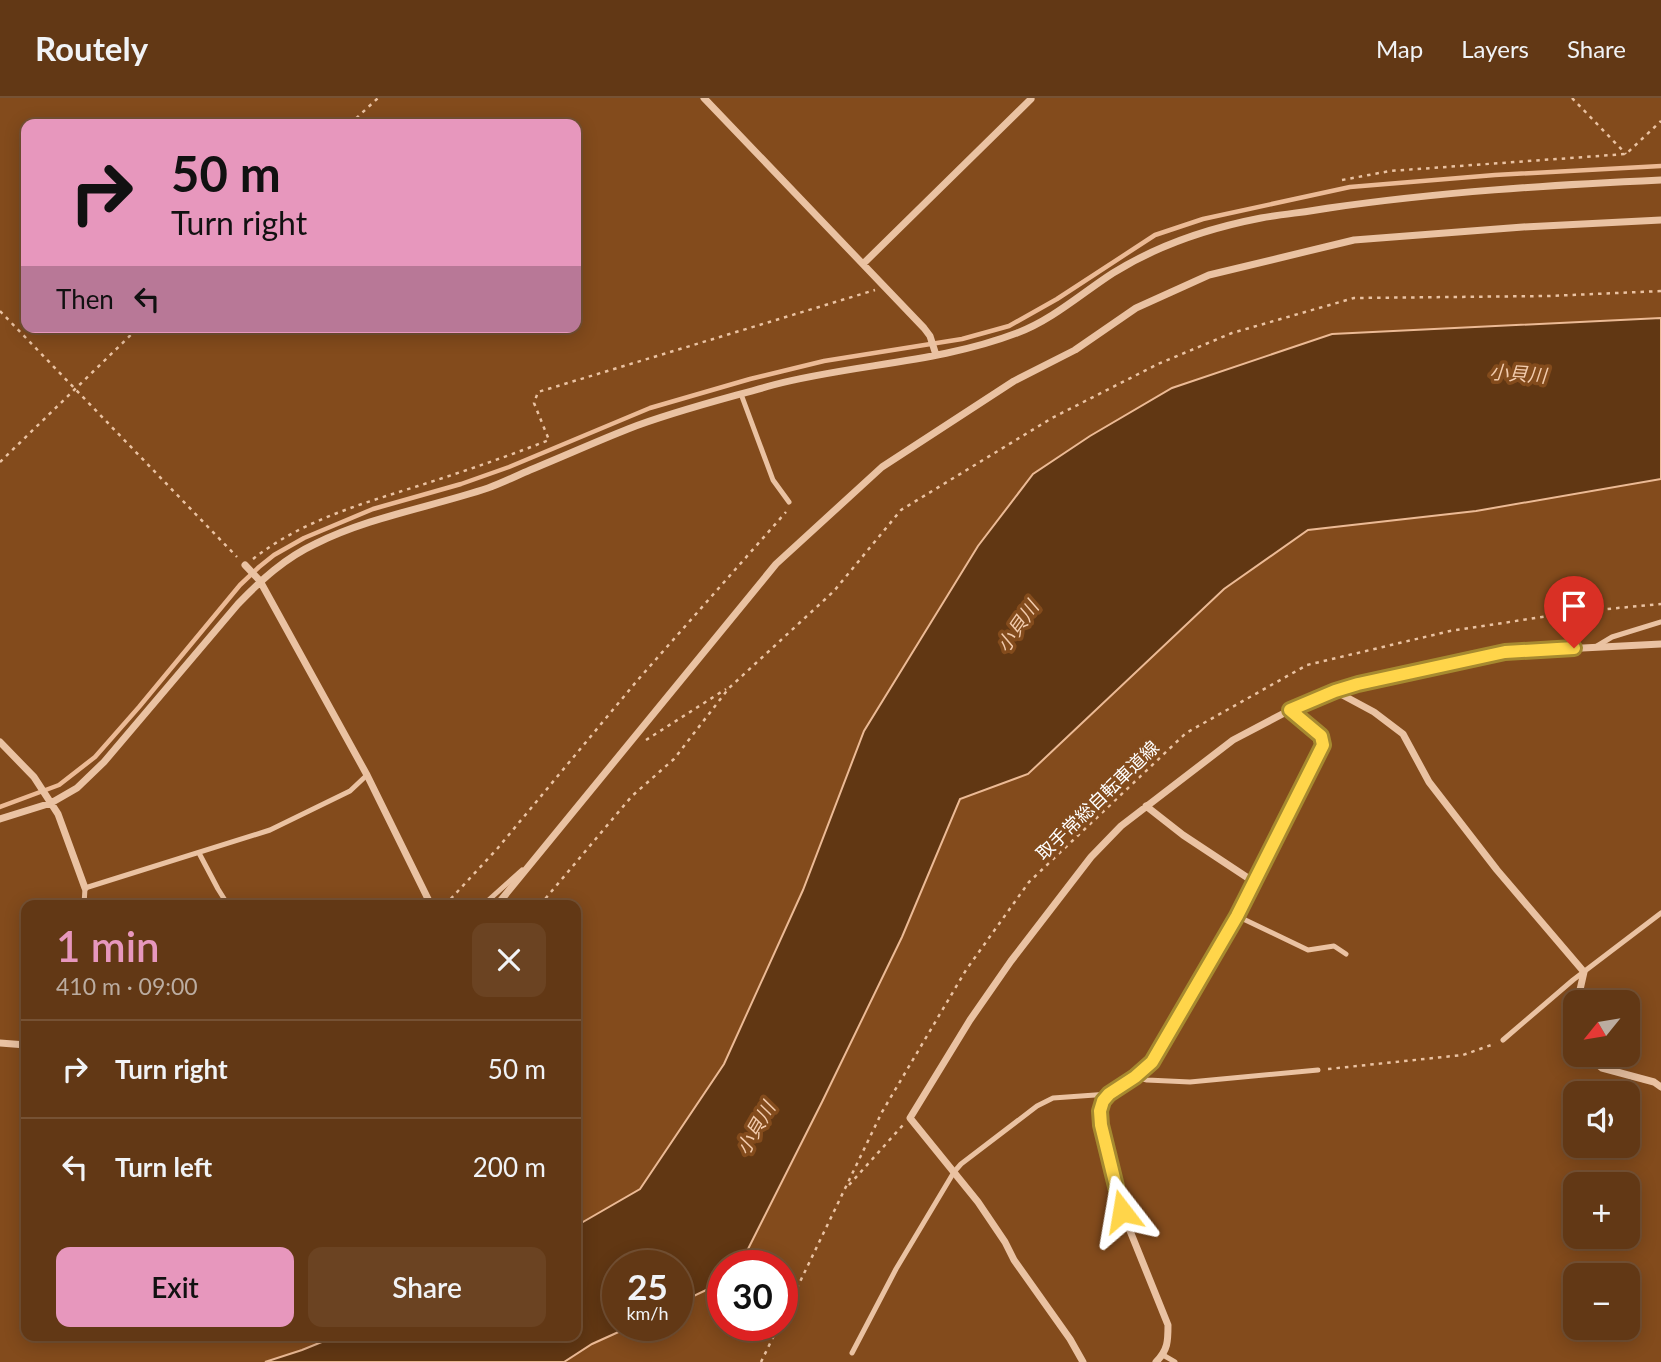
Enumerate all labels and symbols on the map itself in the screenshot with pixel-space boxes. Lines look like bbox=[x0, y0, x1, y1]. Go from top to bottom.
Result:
water label: 小貝川 bbox=[1489, 360, 1549, 387]
pin bbox=[1544, 576, 1604, 648]
water label: 小貝川 bbox=[991, 594, 1044, 656]
street label: 取手常総自転車道線 bbox=[1031, 736, 1163, 864]
north arrow bbox=[1563, 990, 1640, 1068]
water label: 小貝川 bbox=[731, 1096, 780, 1158]
position arrow bbox=[1085, 1174, 1159, 1248]
speed limit sign: 30 bbox=[707, 1250, 798, 1341]

